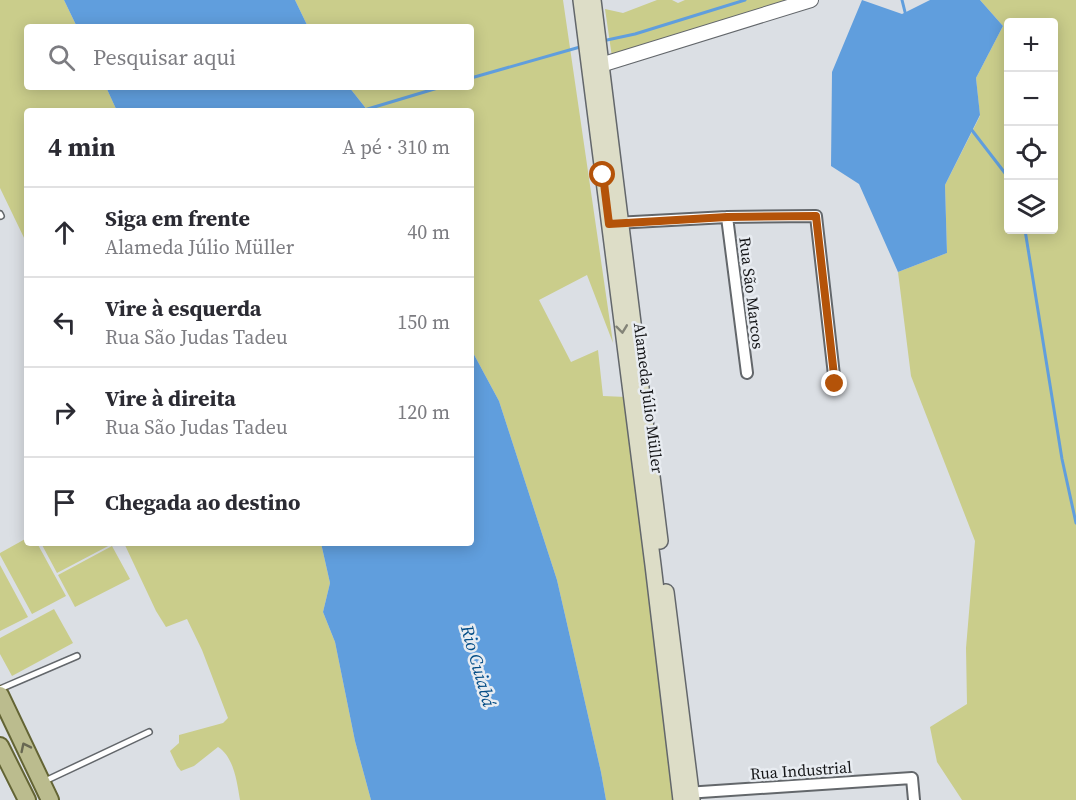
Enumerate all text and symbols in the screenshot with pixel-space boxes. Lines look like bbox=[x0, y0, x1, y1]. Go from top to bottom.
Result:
map controls bbox=[1004, 18, 1058, 234]
button: + bbox=[1004, 18, 1058, 72]
search box bbox=[24, 24, 474, 90]
icon: search bbox=[45, 41, 78, 74]
text: Pesquisar aqui bbox=[93, 42, 236, 72]
button: − bbox=[1004, 72, 1058, 126]
button: locate bbox=[1004, 126, 1058, 180]
text: 4 min bbox=[48, 129, 115, 165]
text: A pé · 310 m bbox=[342, 133, 450, 161]
route start bbox=[589, 161, 615, 187]
button: layers bbox=[1004, 180, 1058, 234]
text: Siga em frente bbox=[105, 203, 250, 233]
icon: ahead bbox=[48, 216, 81, 249]
text: 40 m bbox=[407, 218, 450, 246]
text: Alameda Júlio Müller bbox=[105, 233, 294, 261]
street label: Rua São Marcos bbox=[734, 236, 770, 350]
text: Vire à esquerda bbox=[105, 293, 261, 323]
icon: left bbox=[48, 306, 81, 339]
text: 150 m bbox=[397, 308, 450, 336]
street label: Alameda Júlio Müller bbox=[629, 322, 669, 475]
text: Rua São Judas Tadeu bbox=[105, 323, 288, 351]
one-way arrow bbox=[616, 324, 628, 333]
route end bbox=[821, 370, 847, 396]
text: Vire à direita bbox=[105, 383, 236, 413]
icon: right bbox=[48, 396, 81, 429]
text: 120 m bbox=[397, 398, 450, 426]
text: Rua São Judas Tadeu bbox=[105, 413, 288, 441]
icon: arrive bbox=[48, 486, 81, 519]
text: Chegada ao destino bbox=[105, 487, 300, 517]
water label: Rio Cuiabá bbox=[455, 621, 502, 710]
one-way arrow bbox=[21, 743, 33, 754]
street label: Rua Industrial bbox=[749, 755, 853, 785]

